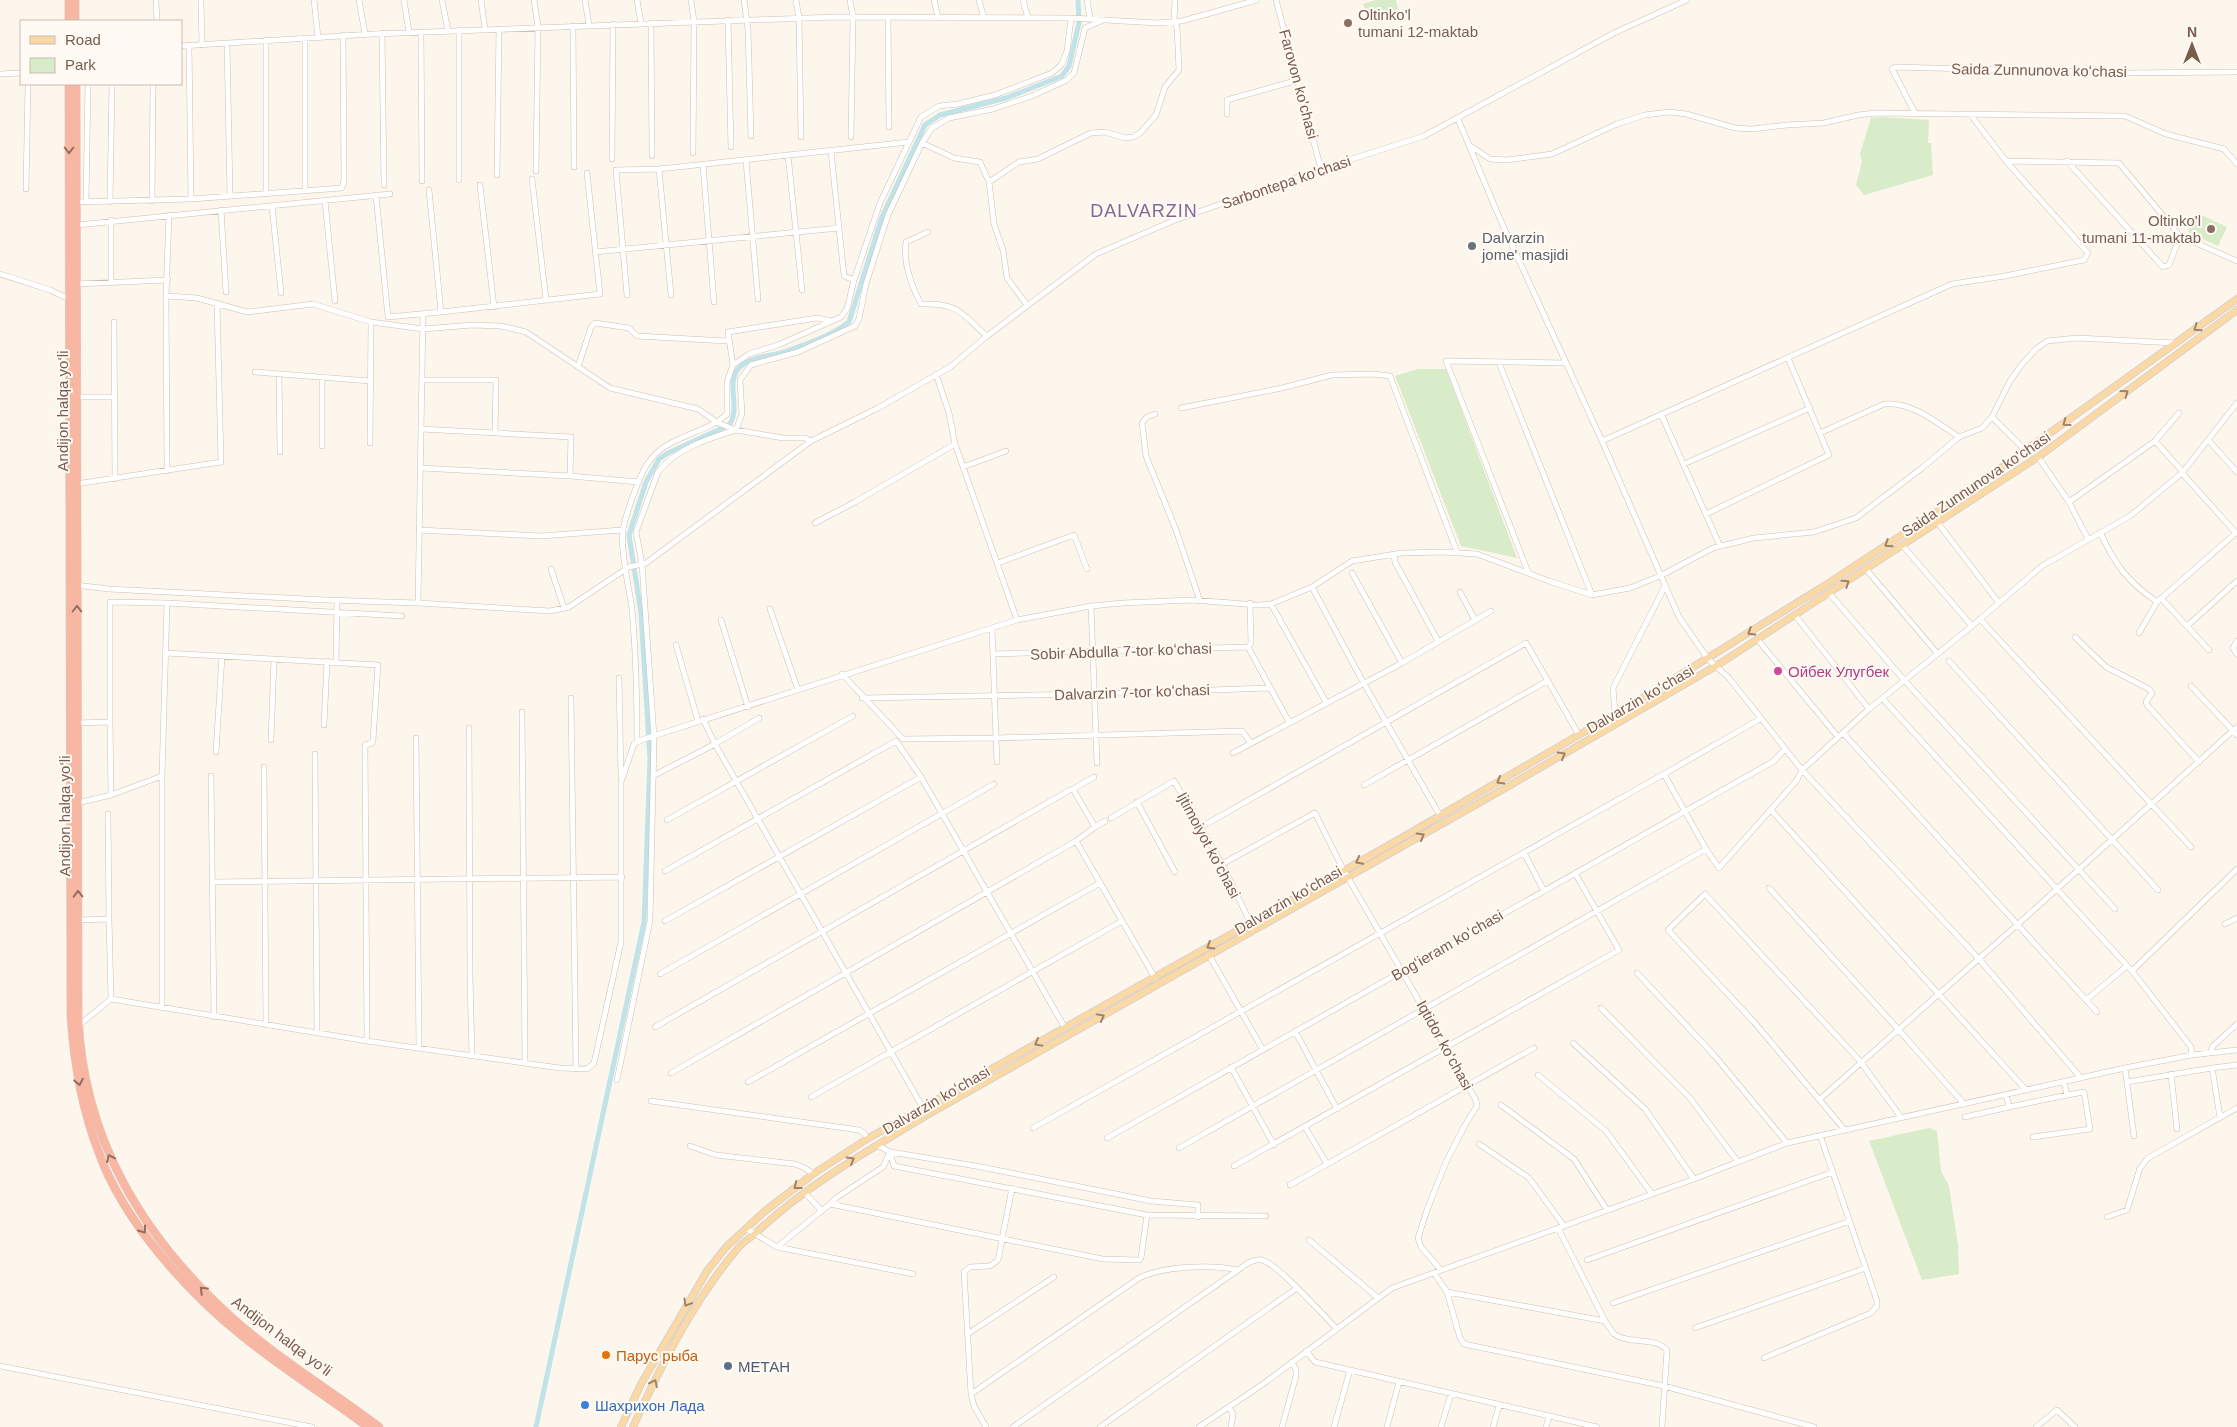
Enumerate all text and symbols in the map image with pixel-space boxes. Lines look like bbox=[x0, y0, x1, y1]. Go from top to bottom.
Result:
place label: Oltinko'l tumani 12-maktab bbox=[1358, 6, 1478, 40]
marker: Oltinko'l tumani 12-maktab bbox=[1342, 17, 1354, 29]
legend bbox=[20, 20, 182, 85]
north arrow bbox=[2167, 20, 2217, 70]
text: N bbox=[2187, 24, 2197, 40]
street label: Farovon ko'chasi bbox=[1276, 27, 1322, 141]
text: Road bbox=[65, 31, 101, 48]
text: Park bbox=[65, 56, 96, 73]
street label: Saida Zunnunova koʻchasi bbox=[1951, 60, 2127, 80]
one-way arrow bbox=[64, 146, 74, 154]
street label: Sarbontepa ko'chasi bbox=[1219, 152, 1353, 212]
district label: DALVARZIN bbox=[1090, 201, 1198, 221]
place label: Oltinko'l tumani 11-maktab bbox=[2082, 212, 2201, 246]
marker: Oltinko'l tumani 11-maktab bbox=[2205, 223, 2217, 235]
place label: Dalvarzin jome' masjidi bbox=[1481, 229, 1568, 263]
marker: Dalvarzin jome' masjidi bbox=[1466, 240, 1478, 252]
one-way arrow bbox=[2194, 321, 2203, 331]
street label: Andijon halqa yo‘li bbox=[54, 351, 71, 471]
one-way arrow bbox=[2119, 390, 2129, 399]
one-way arrow bbox=[2062, 417, 2072, 426]
street label: Saida Zunnunova ko'chasi bbox=[1899, 428, 2053, 540]
one-way arrow bbox=[1884, 538, 1894, 547]
one-way arrow bbox=[1840, 579, 1849, 589]
one-way arrow bbox=[72, 605, 82, 613]
one-way arrow bbox=[1748, 625, 1757, 635]
street label: Sobir Abdulla 7-tor koʻchasi bbox=[1030, 639, 1212, 663]
street label: Dalvarzin koʻchasi bbox=[1583, 661, 1697, 737]
place label: Ойбек Улугбек bbox=[1788, 663, 1890, 680]
marker: Ойбек Улугбек bbox=[1772, 665, 1784, 677]
street label: Dalvarzin 7-tor koʻchasi bbox=[1054, 681, 1210, 703]
one-way arrow bbox=[1556, 752, 1565, 762]
street label: Andijon halqa yo‘li bbox=[56, 756, 73, 876]
one-way arrow bbox=[1497, 774, 1506, 784]
street label: Ijtimoiyot koʻchasi bbox=[1174, 789, 1244, 901]
one-way arrow bbox=[1415, 832, 1424, 842]
one-way arrow bbox=[1355, 854, 1364, 864]
street label: Dalvarzin koʻchasi bbox=[1231, 862, 1345, 938]
one-way arrow bbox=[73, 890, 83, 898]
street label: Bogʻieram koʻchasi bbox=[1388, 906, 1506, 984]
one-way arrow bbox=[1206, 939, 1215, 949]
street label: Iqtidor koʻchasi bbox=[1413, 997, 1477, 1093]
one-way arrow bbox=[1096, 1013, 1105, 1023]
one-way arrow bbox=[1034, 1036, 1043, 1046]
street label: Dalvarzin koʻchasi bbox=[879, 1062, 993, 1138]
one-way arrow bbox=[73, 1077, 84, 1086]
one-way arrow bbox=[105, 1154, 116, 1163]
one-way arrow bbox=[845, 1157, 854, 1167]
one-way arrow bbox=[794, 1181, 803, 1189]
one-way arrow bbox=[137, 1224, 145, 1233]
one-way arrow bbox=[200, 1287, 209, 1296]
street label: Andijon halqa yo‘li bbox=[229, 1293, 335, 1379]
one-way arrow bbox=[684, 1298, 694, 1307]
place label: Парус рыба bbox=[616, 1347, 699, 1364]
marker: Парус рыба bbox=[600, 1349, 612, 1361]
place label: МЕТАН bbox=[738, 1358, 790, 1375]
marker: МЕТАН bbox=[722, 1360, 734, 1372]
one-way arrow bbox=[648, 1379, 658, 1388]
place label: Шахрихон Лада bbox=[595, 1397, 705, 1414]
marker: Шахрихон Лада bbox=[579, 1399, 591, 1411]

